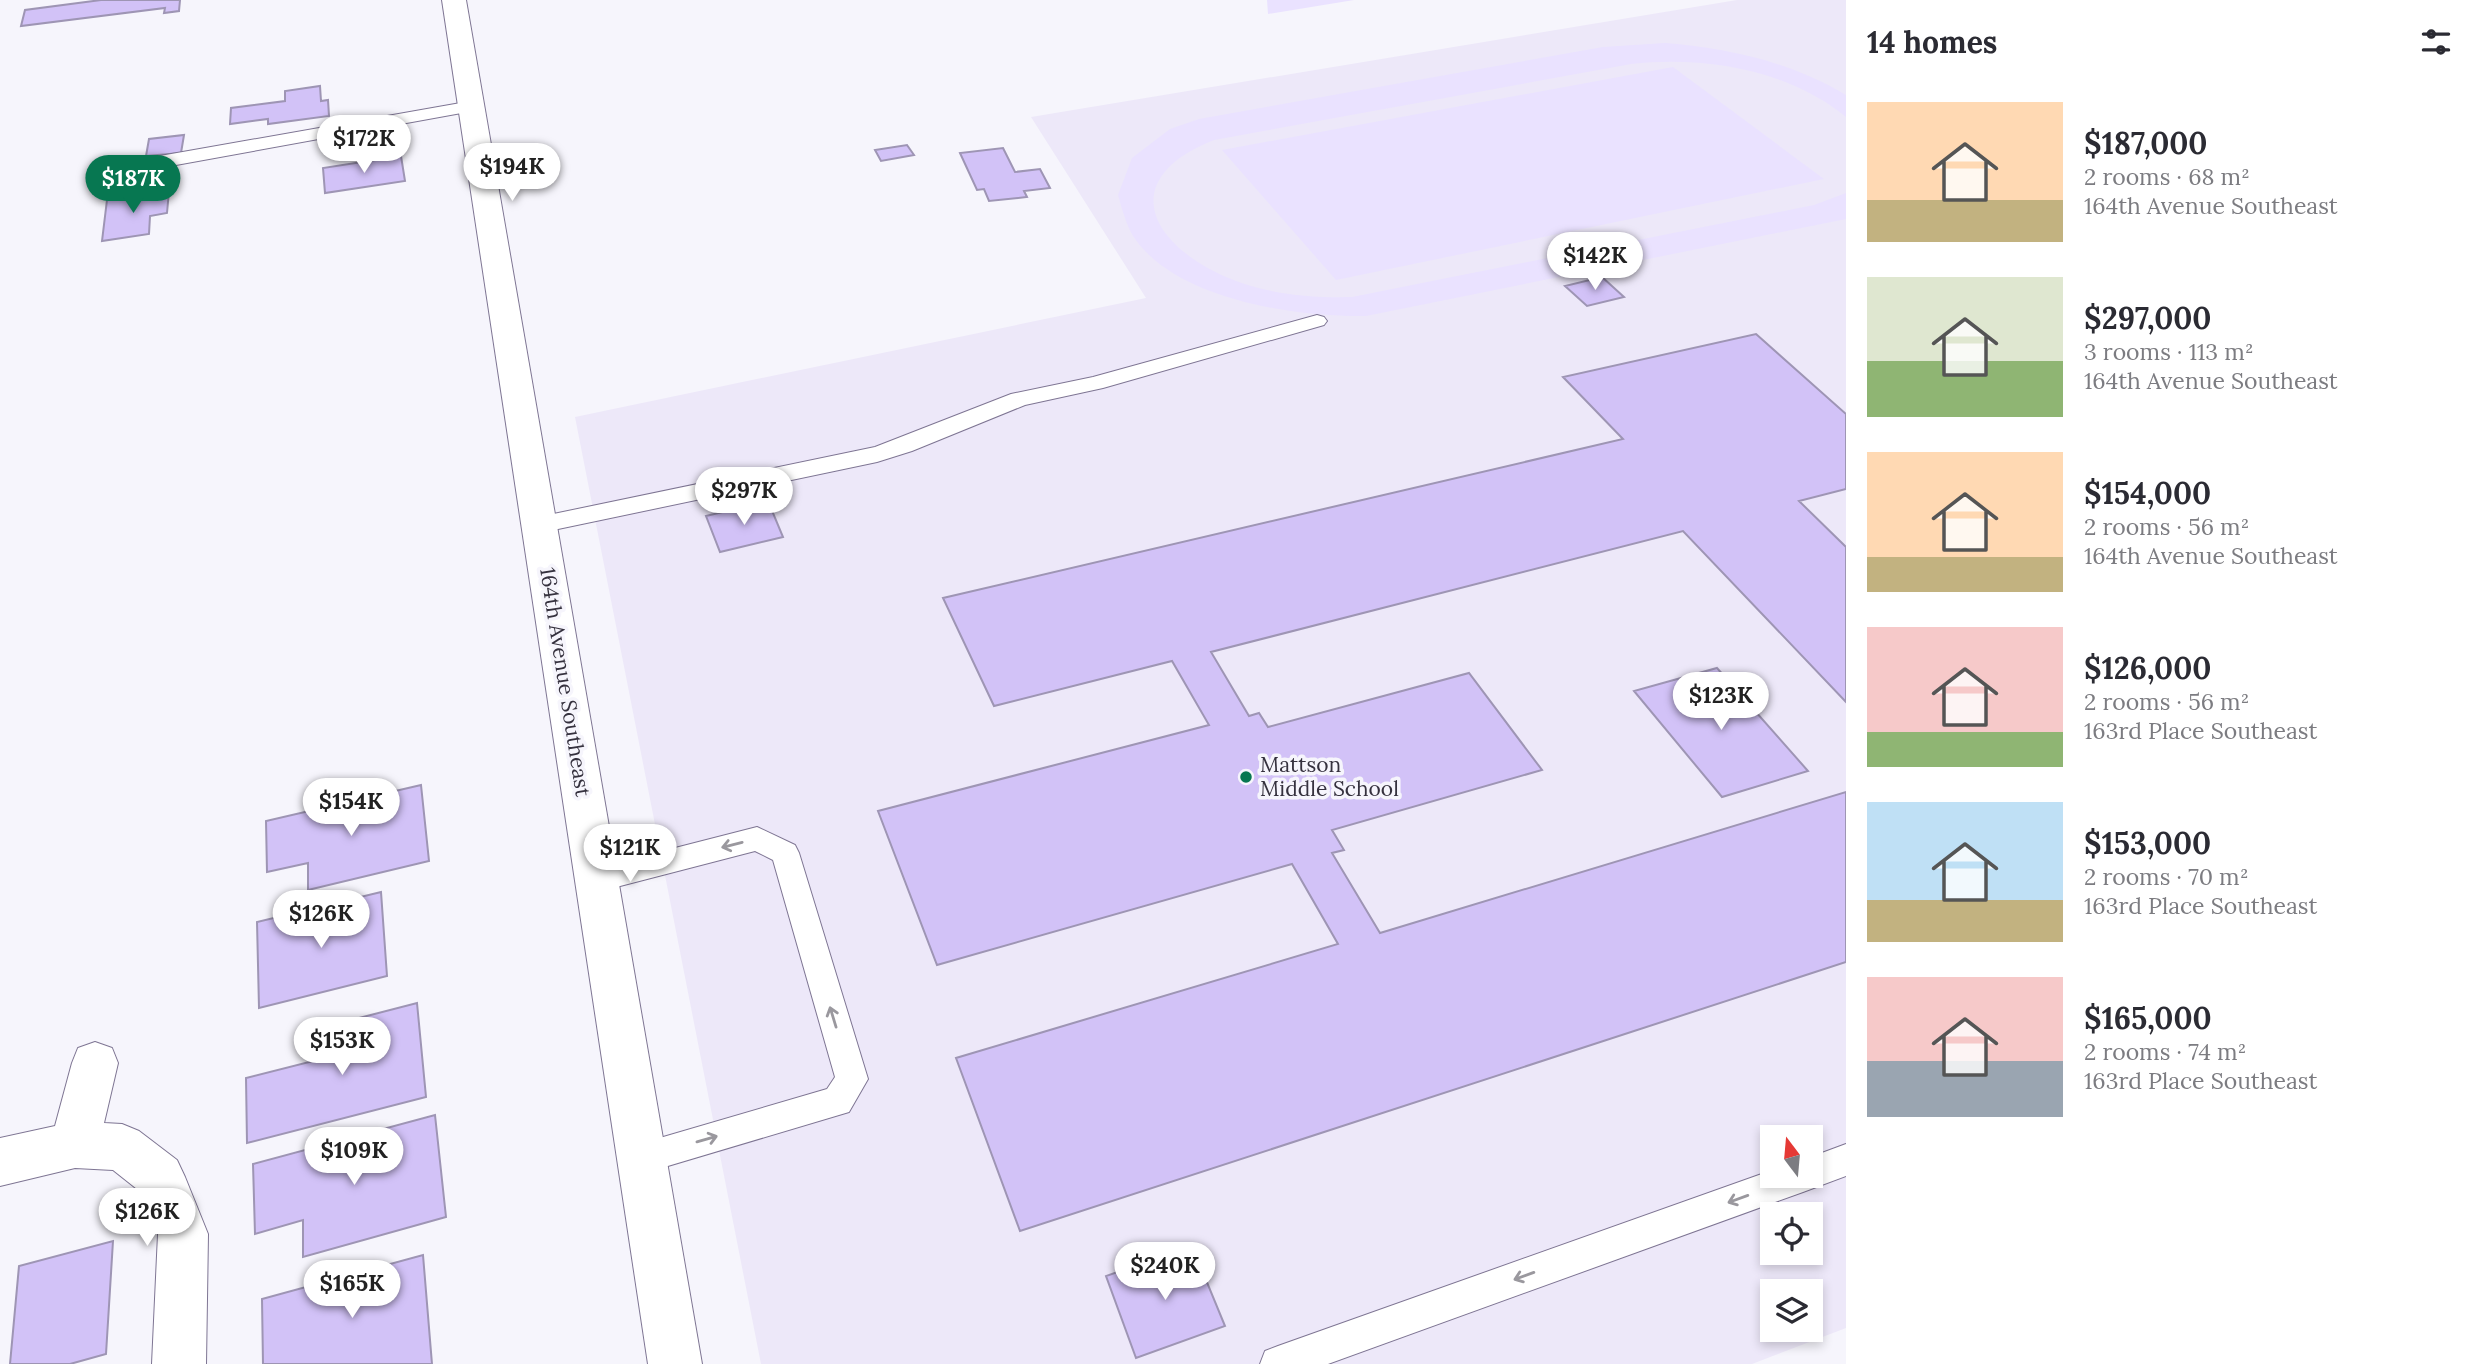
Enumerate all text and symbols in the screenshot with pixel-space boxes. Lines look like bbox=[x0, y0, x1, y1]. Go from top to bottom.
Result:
text: 14 homes bbox=[1867, 23, 1997, 61]
icon: filters bbox=[2417, 23, 2455, 61]
pin: $172K bbox=[315, 116, 413, 175]
text: $172K bbox=[333, 123, 395, 152]
text: $187,000 bbox=[2084, 124, 2207, 162]
icon: home bbox=[1923, 130, 2007, 214]
pin: $194K bbox=[463, 144, 561, 203]
text: $194K bbox=[479, 151, 545, 180]
pin: $187K bbox=[84, 156, 182, 215]
text: 2 rooms · 68 m² bbox=[2084, 162, 2250, 191]
text: $187K bbox=[101, 163, 165, 192]
text: 164th Avenue Southeast bbox=[2084, 191, 2338, 220]
pin: $142K bbox=[1546, 232, 1644, 292]
text: $142K bbox=[1563, 240, 1627, 269]
text: $297,000 bbox=[2084, 299, 2211, 337]
icon: home bbox=[1923, 305, 2007, 389]
text: 3 rooms · 113 m² bbox=[2084, 337, 2254, 366]
text: 164th Avenue Southeast bbox=[2084, 366, 2338, 395]
pin: $297K bbox=[695, 468, 793, 527]
text: $154,000 bbox=[2084, 474, 2211, 512]
text: $297K bbox=[711, 475, 777, 504]
icon: home bbox=[1923, 480, 2007, 564]
text: 2 rooms · 56 m² bbox=[2084, 512, 2249, 541]
text: 164th Avenue Southeast bbox=[2084, 541, 2338, 570]
street label: 164th Avenue Southeast bbox=[534, 565, 597, 799]
text: $126,000 bbox=[2084, 649, 2211, 687]
icon: home bbox=[1923, 655, 2007, 739]
pin: $123K bbox=[1672, 672, 1770, 732]
text: $123K bbox=[1689, 680, 1753, 709]
text: 2 rooms · 56 m² bbox=[2084, 687, 2249, 716]
text: 163rd Place Southeast bbox=[2084, 716, 2317, 745]
place label: Mattson Middle School bbox=[1260, 751, 1399, 802]
marker: Mattson Middle School bbox=[1238, 769, 1254, 785]
pin: $154K bbox=[302, 778, 400, 838]
text: $154K bbox=[319, 786, 383, 815]
pin: $121K bbox=[581, 824, 679, 884]
text: $153,000 bbox=[2084, 824, 2211, 862]
icon: home bbox=[1923, 830, 2007, 914]
text: $121K bbox=[600, 832, 660, 861]
one-way arrow bbox=[721, 839, 744, 852]
text: 2 rooms · 70 m² bbox=[2084, 862, 2249, 891]
pin: $126K bbox=[272, 890, 370, 950]
text: 163rd Place Southeast bbox=[2084, 891, 2317, 920]
text: $126K bbox=[289, 898, 353, 927]
text: $165,000 bbox=[2084, 999, 2212, 1037]
icon: home bbox=[1923, 1005, 2007, 1089]
one-way arrow bbox=[826, 1006, 839, 1028]
pin: $153K bbox=[293, 1018, 391, 1077]
text: $153K bbox=[310, 1025, 374, 1054]
text: 2 rooms · 74 m² bbox=[2084, 1037, 2246, 1066]
text: 163rd Place Southeast bbox=[2084, 1066, 2317, 1095]
north arrow bbox=[1760, 1125, 1824, 1188]
map controls bbox=[1760, 1125, 1823, 1342]
pin: $109K bbox=[305, 1128, 403, 1187]
one-way arrow bbox=[696, 1132, 718, 1145]
text: $109K bbox=[320, 1135, 388, 1164]
pin: $126K bbox=[98, 1188, 196, 1248]
one-way arrow bbox=[1728, 1194, 1750, 1206]
text: $126K bbox=[115, 1196, 179, 1225]
button: locate bbox=[1760, 1202, 1823, 1265]
pin: $240K bbox=[1116, 1242, 1214, 1302]
text: $240K bbox=[1130, 1250, 1200, 1279]
pin: $165K bbox=[303, 1260, 401, 1320]
text: $165K bbox=[320, 1268, 384, 1297]
one-way arrow bbox=[1514, 1271, 1536, 1283]
button: layers bbox=[1760, 1279, 1823, 1342]

